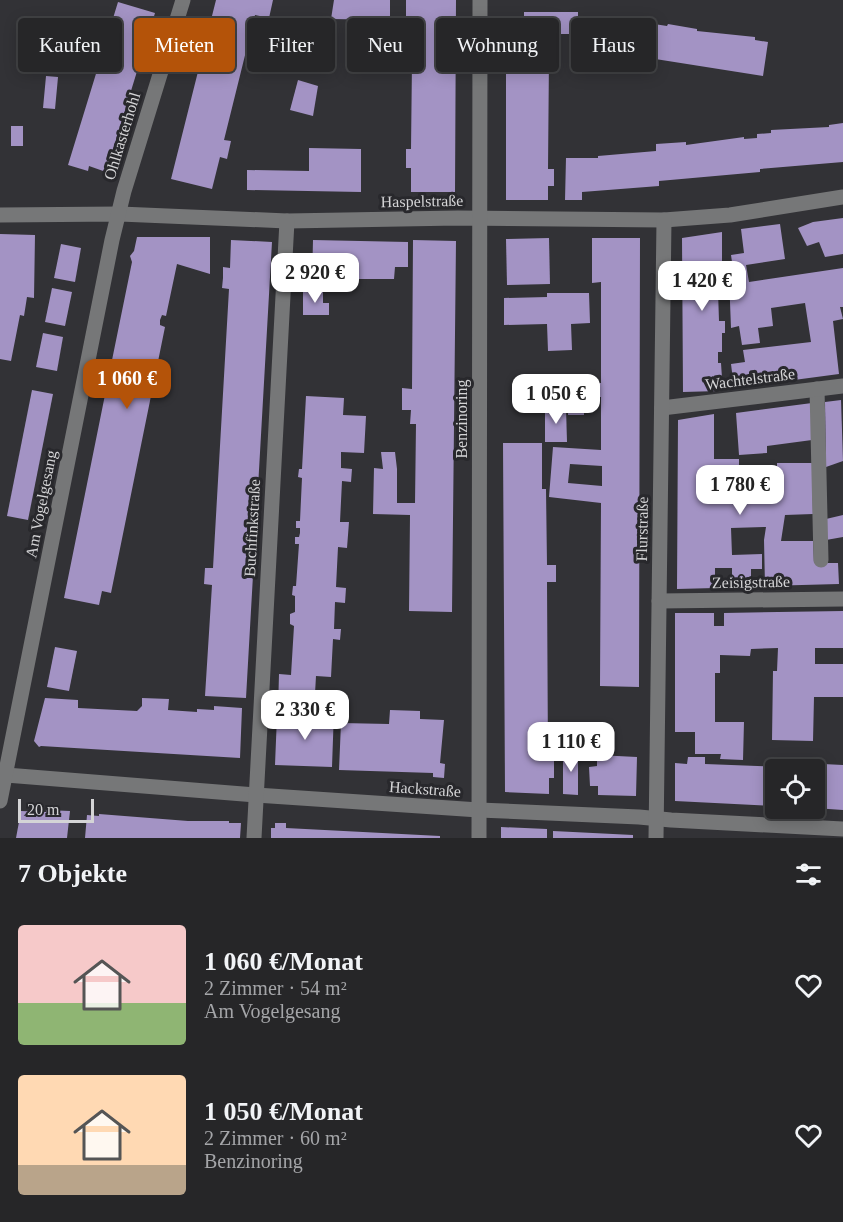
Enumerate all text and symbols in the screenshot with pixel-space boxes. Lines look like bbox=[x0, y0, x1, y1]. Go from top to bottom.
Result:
chip: Kaufen bbox=[18, 18, 122, 72]
chip: Mieten bbox=[134, 18, 235, 72]
chip: Filter bbox=[247, 18, 335, 72]
chip: Neu bbox=[347, 18, 424, 72]
chip: Wohnung bbox=[436, 18, 559, 72]
chip: Haus bbox=[571, 18, 656, 72]
street label: Ohlkasterhohl bbox=[101, 90, 144, 182]
street label: Haspelstraße bbox=[381, 192, 463, 211]
pin: 2 920 € bbox=[260, 253, 370, 304]
text: 2 920 € bbox=[285, 261, 345, 283]
pin: 1 420 € bbox=[647, 261, 757, 312]
text: 1 420 € bbox=[672, 269, 732, 291]
pin: 1 060 € bbox=[72, 359, 182, 410]
street label: Wachtelstraße bbox=[704, 365, 796, 393]
text: 1 060 € bbox=[97, 367, 157, 389]
pin: 1 050 € bbox=[501, 374, 611, 425]
street label: Benzinoring bbox=[453, 379, 471, 459]
text: 1 050 € bbox=[526, 382, 586, 404]
street label: Am Vogelgesang bbox=[22, 449, 61, 559]
pin: 1 780 € bbox=[685, 465, 795, 516]
text: 1 780 € bbox=[710, 473, 770, 495]
street label: Buchfinkstraße bbox=[241, 479, 263, 577]
street label: Flurstraße bbox=[633, 496, 651, 562]
street label: Zeisigstraße bbox=[712, 573, 790, 592]
pin: 2 330 € bbox=[250, 690, 360, 741]
text: 2 330 € bbox=[275, 698, 335, 720]
pin: 1 110 € bbox=[516, 722, 626, 773]
text: 1 110 € bbox=[542, 730, 600, 752]
map controls bbox=[765, 759, 825, 819]
button: locate bbox=[765, 759, 825, 819]
street label: Hackstraße bbox=[389, 778, 461, 800]
scale bar bbox=[18, 796, 94, 824]
text: 20 m bbox=[27, 801, 59, 818]
icon: filters bbox=[792, 858, 825, 891]
text: 7 Objekte bbox=[18, 859, 127, 888]
text: 1 060 €/Monat bbox=[204, 947, 363, 976]
icon: home bbox=[66, 949, 138, 1021]
icon: heart bbox=[792, 969, 825, 1002]
text: 2 Zimmer · 54 m² bbox=[204, 977, 347, 999]
text: Am Vogelgesang bbox=[204, 1000, 340, 1022]
text: 1 050 €/Monat bbox=[204, 1097, 363, 1126]
icon: home bbox=[66, 1099, 138, 1171]
icon: heart bbox=[792, 1119, 825, 1152]
text: 2 Zimmer · 60 m² bbox=[204, 1127, 347, 1149]
text: Benzinoring bbox=[204, 1150, 303, 1172]

